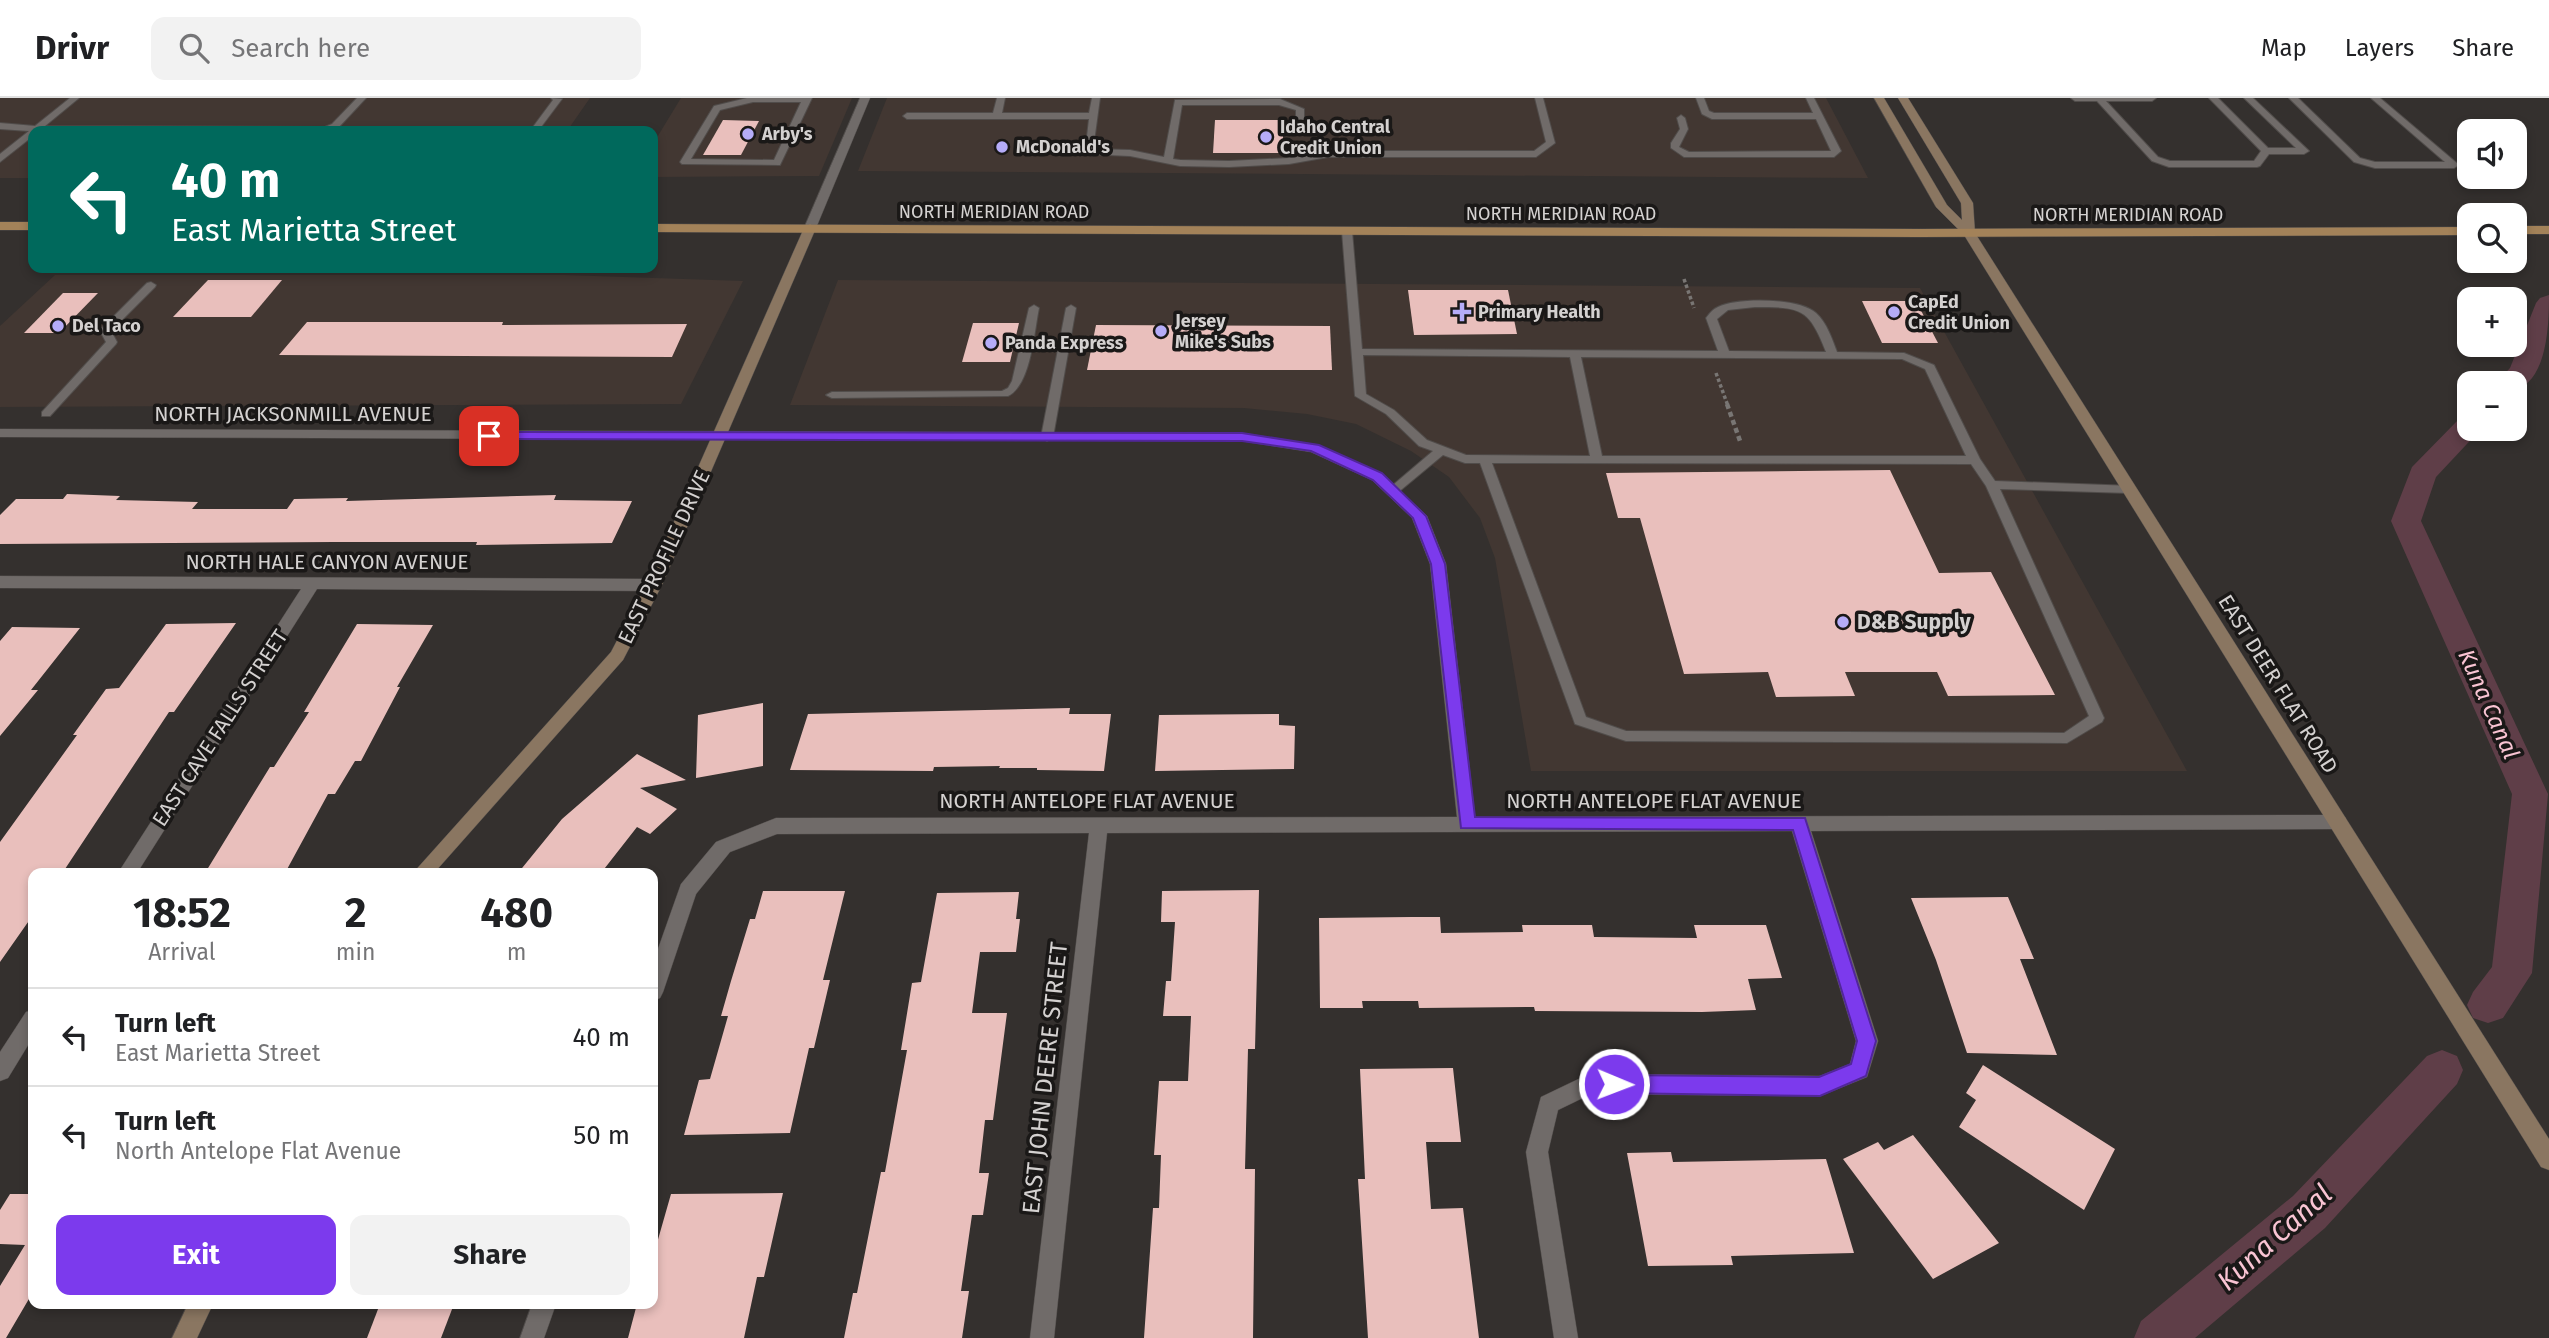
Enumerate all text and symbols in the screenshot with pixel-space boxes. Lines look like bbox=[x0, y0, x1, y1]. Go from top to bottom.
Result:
search box bbox=[151, 17, 641, 80]
text: Drivr bbox=[35, 28, 109, 68]
icon: search bbox=[175, 29, 213, 67]
text: Search here bbox=[231, 33, 370, 64]
text: Map bbox=[2261, 34, 2307, 62]
text: Layers bbox=[2345, 34, 2414, 62]
text: Share bbox=[2452, 34, 2514, 62]
place label: Idaho Central Credit Union bbox=[1280, 116, 1391, 159]
map controls bbox=[2457, 119, 2527, 441]
button: sound bbox=[2457, 119, 2527, 189]
place label: Arby's bbox=[761, 123, 813, 145]
marker: Arby's bbox=[740, 126, 756, 142]
marker: Idaho Central Credit Union bbox=[1258, 129, 1274, 145]
place label: McDonald's bbox=[1016, 136, 1110, 158]
marker: McDonald's bbox=[994, 139, 1010, 155]
text: 40 m bbox=[171, 151, 280, 210]
icon: left bbox=[56, 154, 147, 245]
street label: NORTH MERIDIAN ROAD bbox=[899, 201, 1089, 223]
street label: NORTH MERIDIAN ROAD bbox=[1466, 203, 1656, 225]
button: search bbox=[2457, 203, 2527, 273]
street label: NORTH MERIDIAN ROAD bbox=[2033, 204, 2223, 226]
text: East Marietta Street bbox=[171, 211, 457, 249]
button: + bbox=[2457, 287, 2527, 357]
place label: CapEd Credit Union bbox=[1908, 291, 2010, 334]
place label: Primary Health bbox=[1478, 301, 1601, 323]
marker: Primary Health bbox=[1452, 302, 1472, 322]
marker: CapEd Credit Union bbox=[1886, 304, 1902, 320]
place label: Jersey Mike's Subs bbox=[1174, 310, 1271, 353]
place label: Del Taco bbox=[72, 315, 141, 337]
marker: Del Taco bbox=[50, 318, 66, 334]
marker: Jersey Mike's Subs bbox=[1153, 323, 1169, 339]
place label: Panda Express bbox=[1005, 332, 1124, 354]
marker: Panda Express bbox=[983, 335, 999, 351]
button: − bbox=[2457, 371, 2527, 441]
street label: NORTH JACKSONMILL AVENUE bbox=[154, 401, 432, 427]
pin bbox=[459, 406, 519, 466]
icon: arrive bbox=[470, 417, 508, 455]
street label: EAST PROFILE DRIVE bbox=[612, 466, 716, 648]
street label: NORTH HALE CANYON AVENUE bbox=[185, 549, 469, 575]
street label: EAST DEER FLAT ROAD bbox=[2213, 590, 2343, 778]
place label: D&B Supply bbox=[1857, 609, 1971, 635]
marker: D&B Supply bbox=[1835, 614, 1851, 630]
street label: EAST CAVE FALLS STREET bbox=[147, 625, 293, 831]
water label: Kuna Canal bbox=[2452, 645, 2526, 763]
street label: NORTH ANTELOPE FLAT AVENUE bbox=[939, 788, 1235, 814]
street label: NORTH ANTELOPE FLAT AVENUE bbox=[1506, 788, 1802, 814]
text: 18:52 bbox=[133, 888, 231, 938]
text: 2 bbox=[345, 888, 366, 938]
text: 480 bbox=[480, 888, 553, 938]
text: Arrival bbox=[148, 938, 216, 966]
text: min bbox=[336, 938, 375, 966]
text: m bbox=[507, 938, 527, 966]
street label: EAST JOHN DEERE STREET bbox=[1017, 940, 1073, 1215]
text: Turn left bbox=[115, 1008, 216, 1039]
icon: left bbox=[56, 1018, 94, 1056]
text: 40 m bbox=[572, 1022, 630, 1053]
text: East Marietta Street bbox=[115, 1039, 320, 1067]
position arrow bbox=[1577, 1047, 1651, 1121]
text: Turn left bbox=[115, 1106, 216, 1137]
icon: left bbox=[56, 1116, 94, 1154]
text: 50 m bbox=[573, 1120, 630, 1151]
text: North Antelope Flat Avenue bbox=[115, 1137, 401, 1165]
water label: Kuna Canal bbox=[2210, 1177, 2338, 1297]
button: Exit bbox=[56, 1215, 336, 1295]
button: Share bbox=[350, 1215, 630, 1295]

